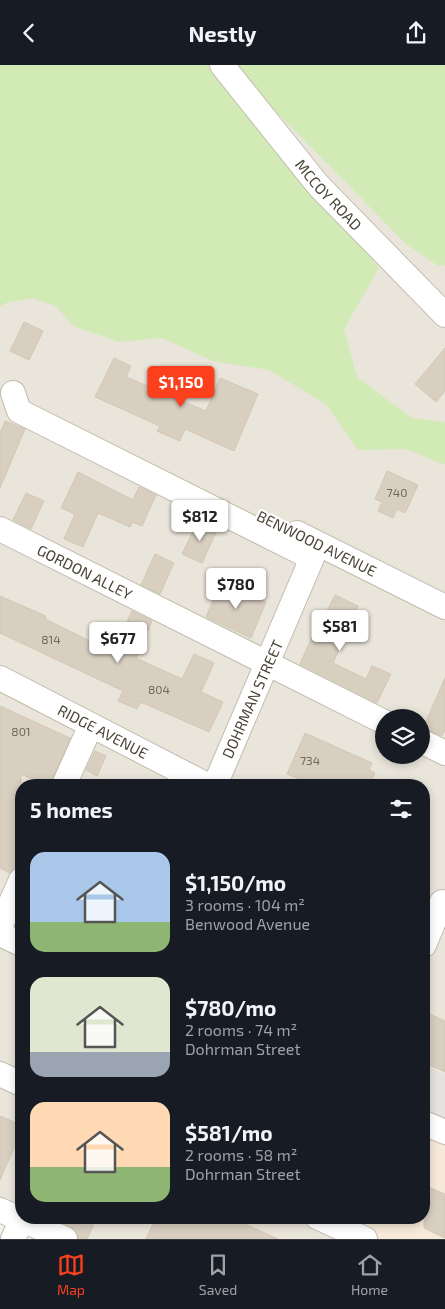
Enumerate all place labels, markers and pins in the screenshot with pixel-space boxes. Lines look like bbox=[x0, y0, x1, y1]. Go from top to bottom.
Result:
pin: $1,150 bbox=[140, 365, 222, 408]
pin: $812 bbox=[170, 499, 230, 542]
pin: $780 bbox=[206, 567, 266, 610]
pin: $581 bbox=[310, 609, 370, 652]
pin: $677 bbox=[88, 621, 148, 664]

